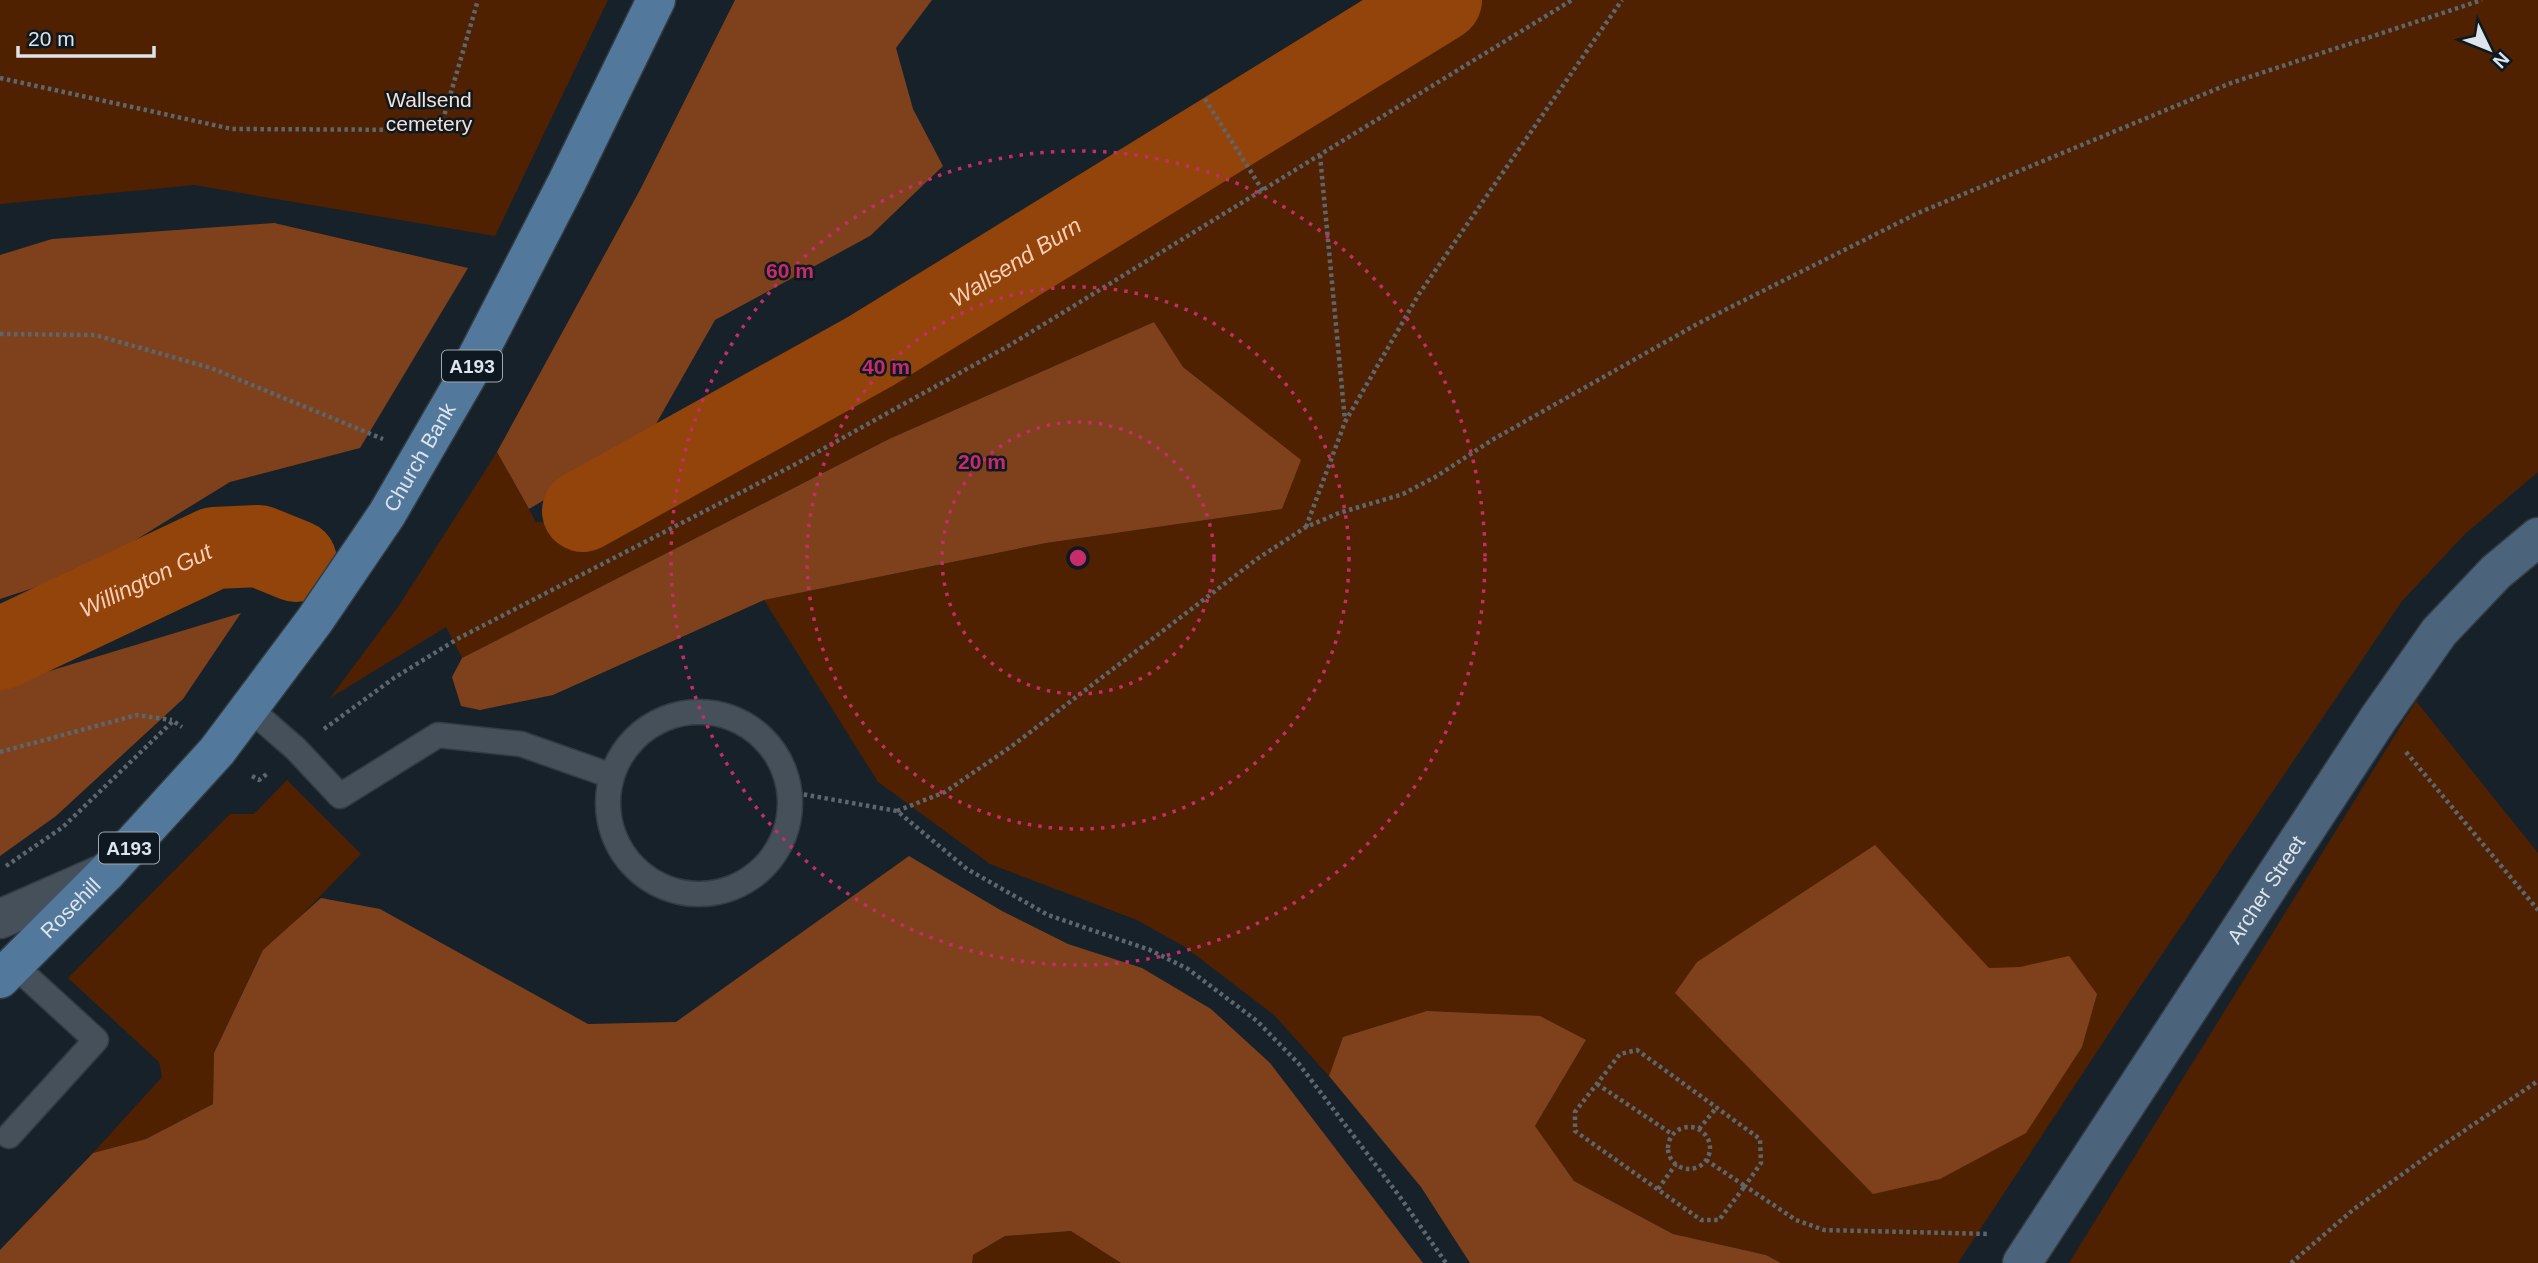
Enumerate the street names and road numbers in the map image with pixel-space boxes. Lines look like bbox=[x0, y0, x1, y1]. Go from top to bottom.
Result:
road number: A193 bbox=[442, 350, 502, 382]
street label: Church Bank bbox=[379, 398, 460, 515]
street label: Archer Street bbox=[2222, 831, 2309, 948]
road number: A193 bbox=[99, 832, 159, 863]
street label: Rosehill bbox=[36, 873, 105, 942]

